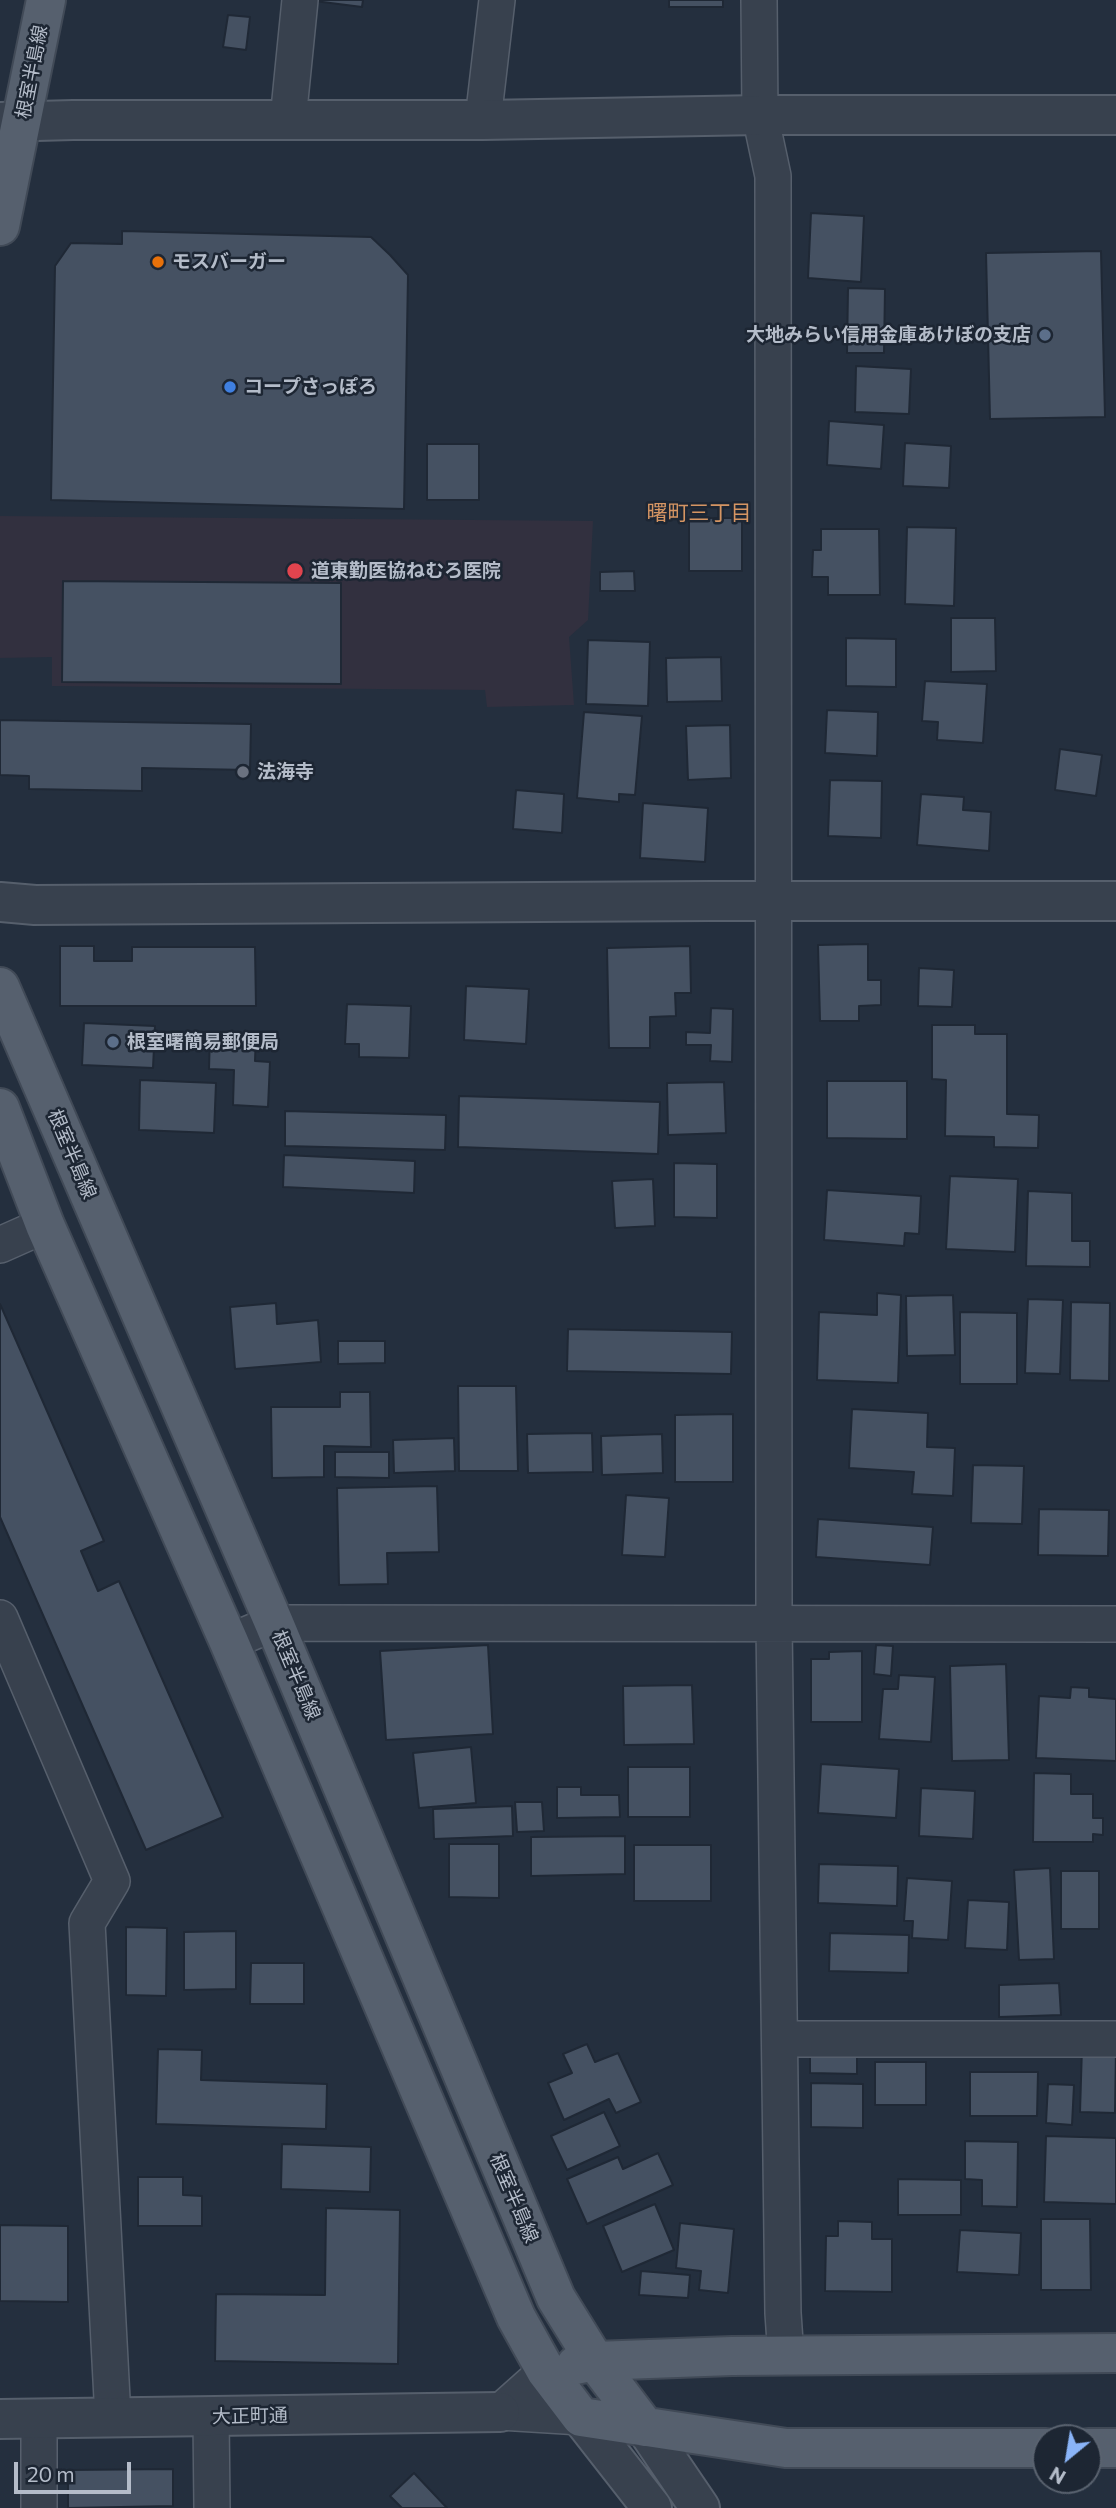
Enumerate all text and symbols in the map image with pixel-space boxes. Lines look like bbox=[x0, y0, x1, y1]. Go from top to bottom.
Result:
street label: 根室半島線 bbox=[12, 23, 52, 121]
place label: モスバーガー bbox=[172, 251, 286, 273]
marker: モスバーガー bbox=[150, 254, 166, 270]
place label: 大地みらい信用金庫あけぼの支店 bbox=[746, 324, 1031, 346]
marker: 大地みらい信用金庫あけぼの支店 bbox=[1037, 327, 1053, 343]
place label: コープさっぽろ bbox=[244, 376, 377, 398]
marker: コープさっぽろ bbox=[222, 379, 238, 395]
district label: 曙町三丁目 bbox=[647, 500, 751, 526]
place label: 道東勤医協ねむろ医院 bbox=[311, 560, 501, 582]
marker: 道東勤医協ねむろ医院 bbox=[285, 561, 305, 581]
place label: 法海寺 bbox=[257, 761, 314, 783]
marker: 法海寺 bbox=[235, 764, 251, 780]
place label: 根室曙簡易郵便局 bbox=[127, 1031, 279, 1053]
marker: 根室曙簡易郵便局 bbox=[105, 1034, 121, 1050]
street label: 根室半島線 bbox=[43, 1106, 101, 1202]
street label: 根室半島線 bbox=[267, 1627, 325, 1723]
street label: 根室半島線 bbox=[485, 2150, 543, 2246]
street label: 大正町通 bbox=[212, 2404, 288, 2428]
north arrow bbox=[1032, 2424, 1102, 2494]
scale bar bbox=[18, 2448, 135, 2492]
text: 20 m bbox=[27, 2461, 75, 2486]
text: N bbox=[1045, 2462, 1069, 2489]

